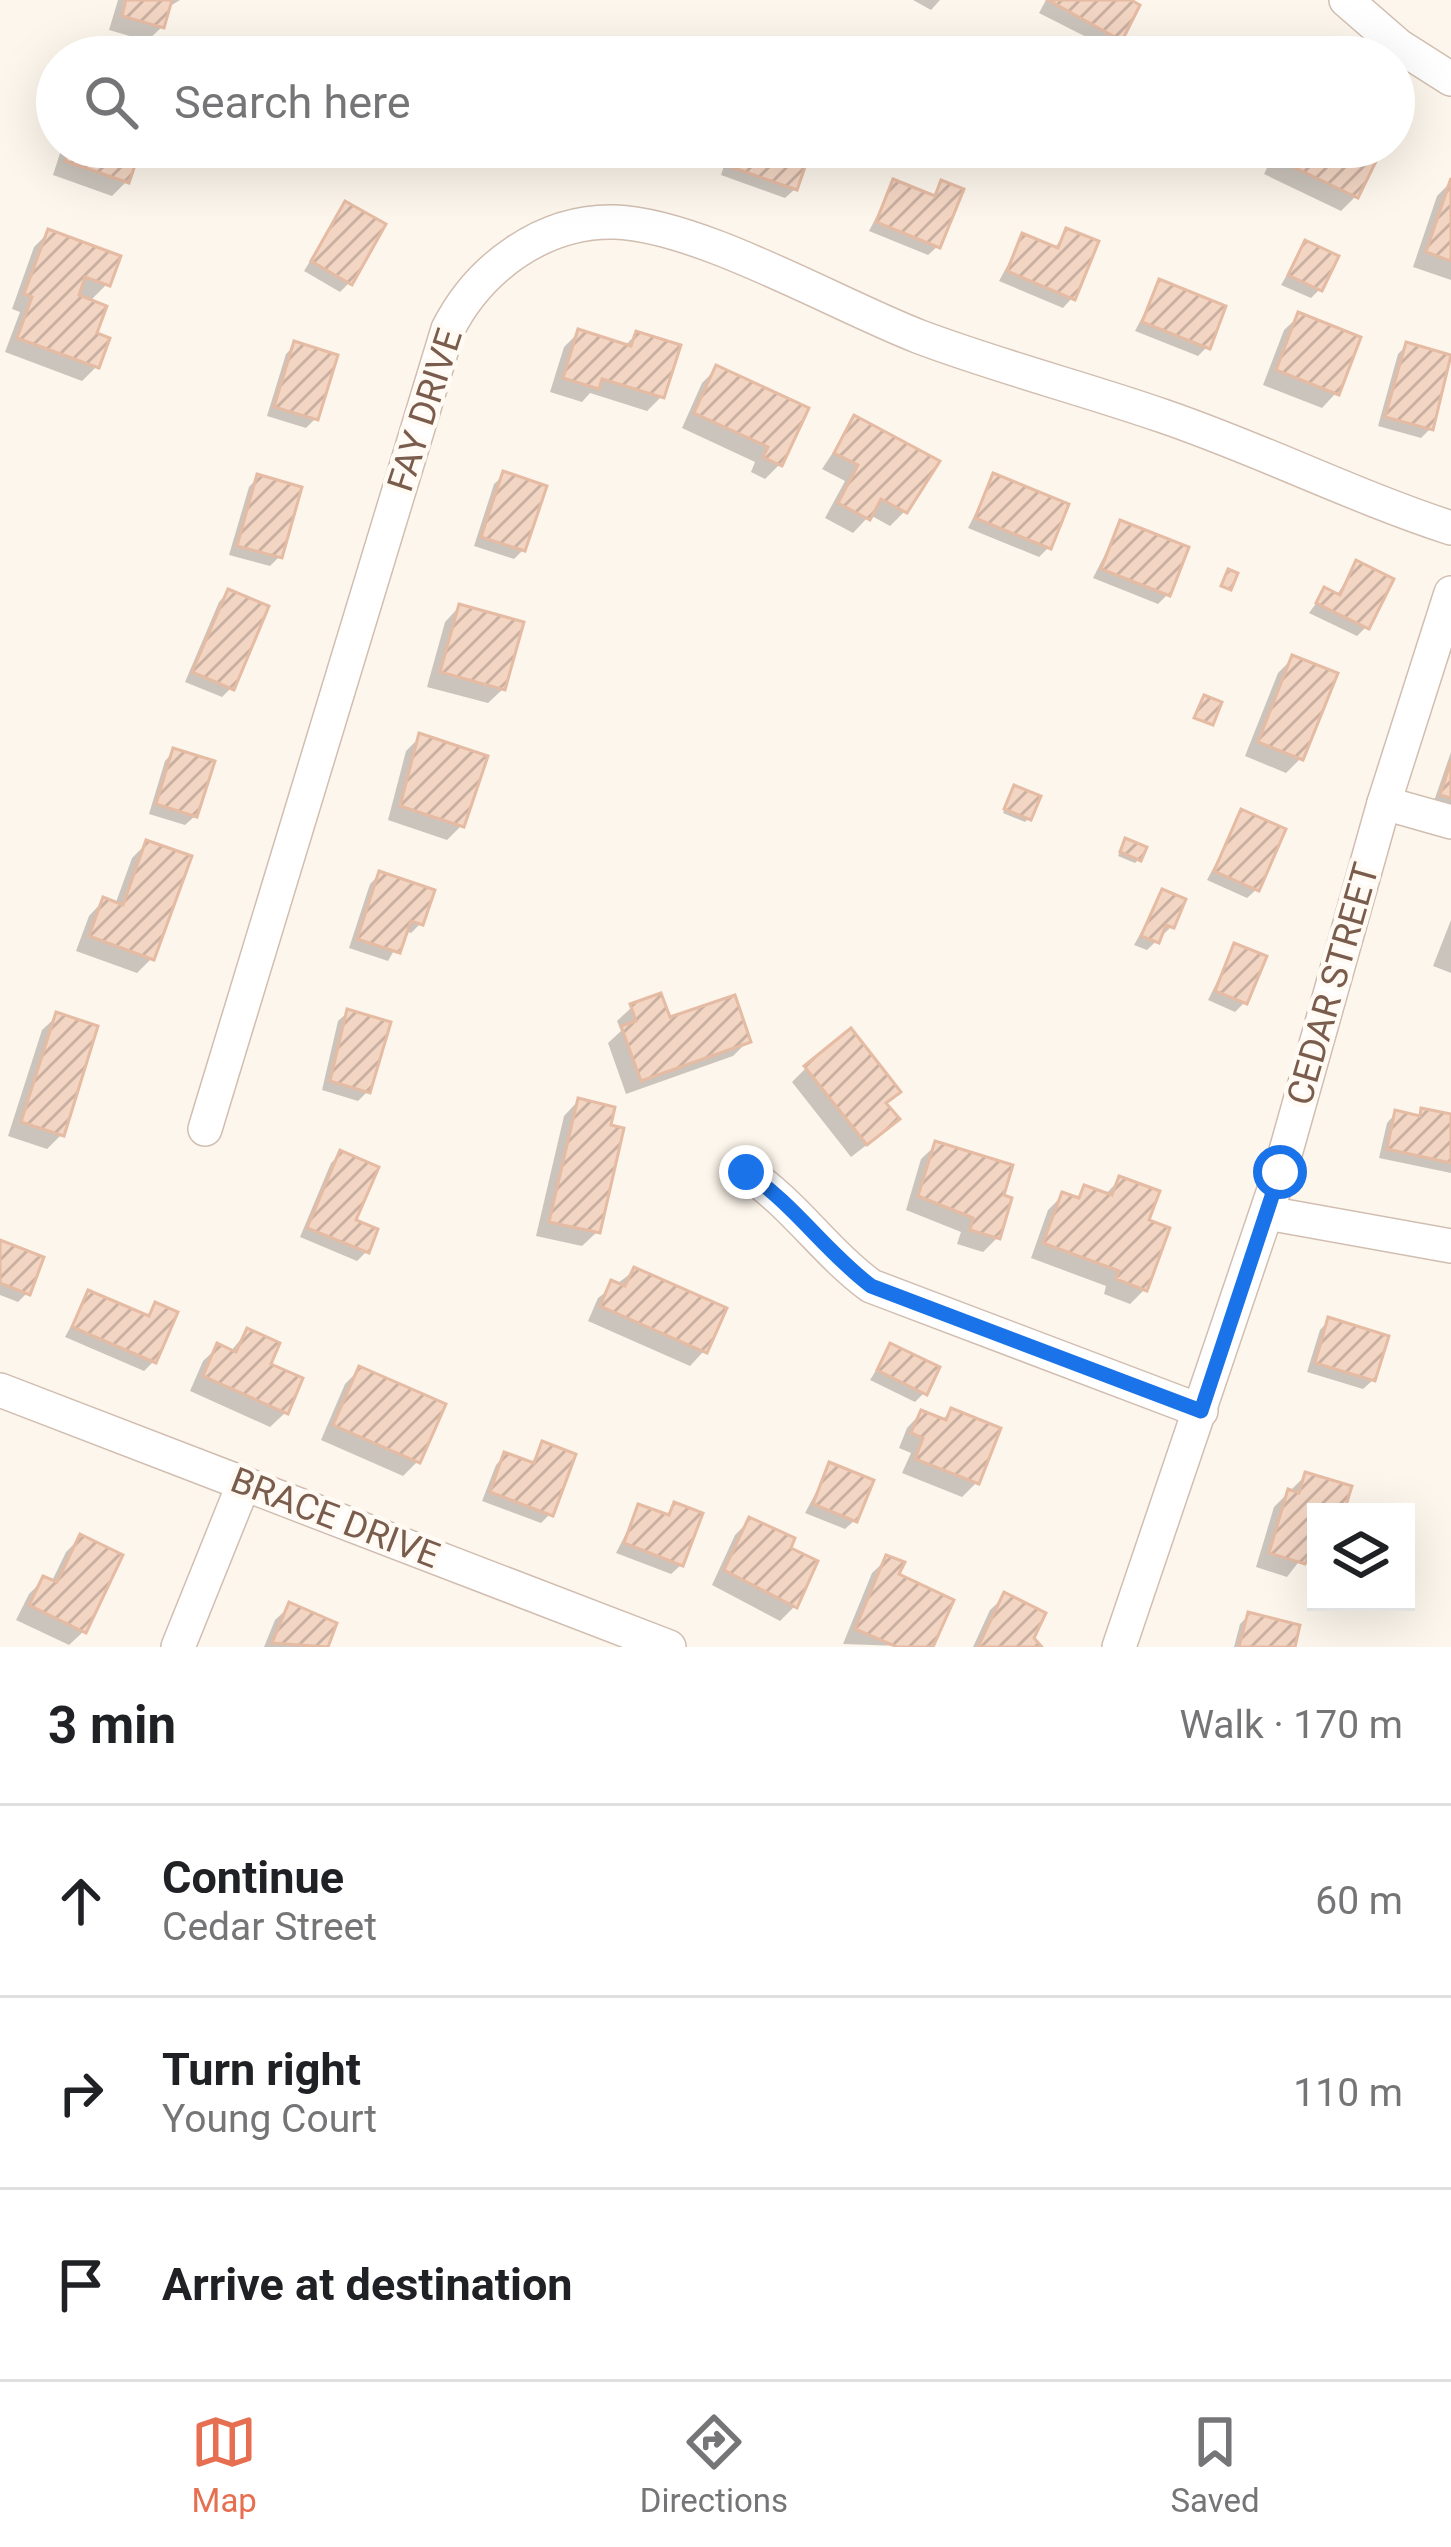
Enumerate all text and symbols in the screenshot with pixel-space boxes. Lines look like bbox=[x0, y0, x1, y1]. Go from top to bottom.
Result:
search box bbox=[36, 36, 1415, 168]
icon: search bbox=[78, 69, 144, 135]
text: Search here bbox=[174, 76, 411, 129]
street label: FAY DRIVE bbox=[379, 323, 471, 497]
street label: CEDAR STREET bbox=[1278, 858, 1388, 1110]
route end bbox=[719, 1145, 773, 1199]
route start bbox=[1253, 1145, 1307, 1199]
street label: BRACE DRIVE bbox=[225, 1459, 445, 1577]
map controls bbox=[1307, 1503, 1415, 1611]
button: layers bbox=[1307, 1503, 1415, 1611]
text: 3 min bbox=[48, 1696, 176, 1755]
text: Walk · 170 m bbox=[1179, 1702, 1403, 1748]
text: Continue bbox=[162, 1851, 344, 1904]
icon: ahead bbox=[48, 1868, 114, 1934]
text: 60 m bbox=[1315, 1878, 1403, 1924]
text: Cedar Street bbox=[162, 1904, 377, 1950]
text: Turn right bbox=[162, 2043, 361, 2096]
icon: right bbox=[48, 2060, 114, 2126]
text: 110 m bbox=[1293, 2070, 1403, 2116]
text: Young Court bbox=[162, 2096, 377, 2142]
icon: arrive bbox=[48, 2252, 114, 2318]
text: Arrive at destination bbox=[162, 2258, 573, 2311]
tab: Map bbox=[191, 2409, 257, 2520]
tab: Directions bbox=[640, 2409, 788, 2520]
tab: Saved bbox=[1171, 2409, 1260, 2520]

